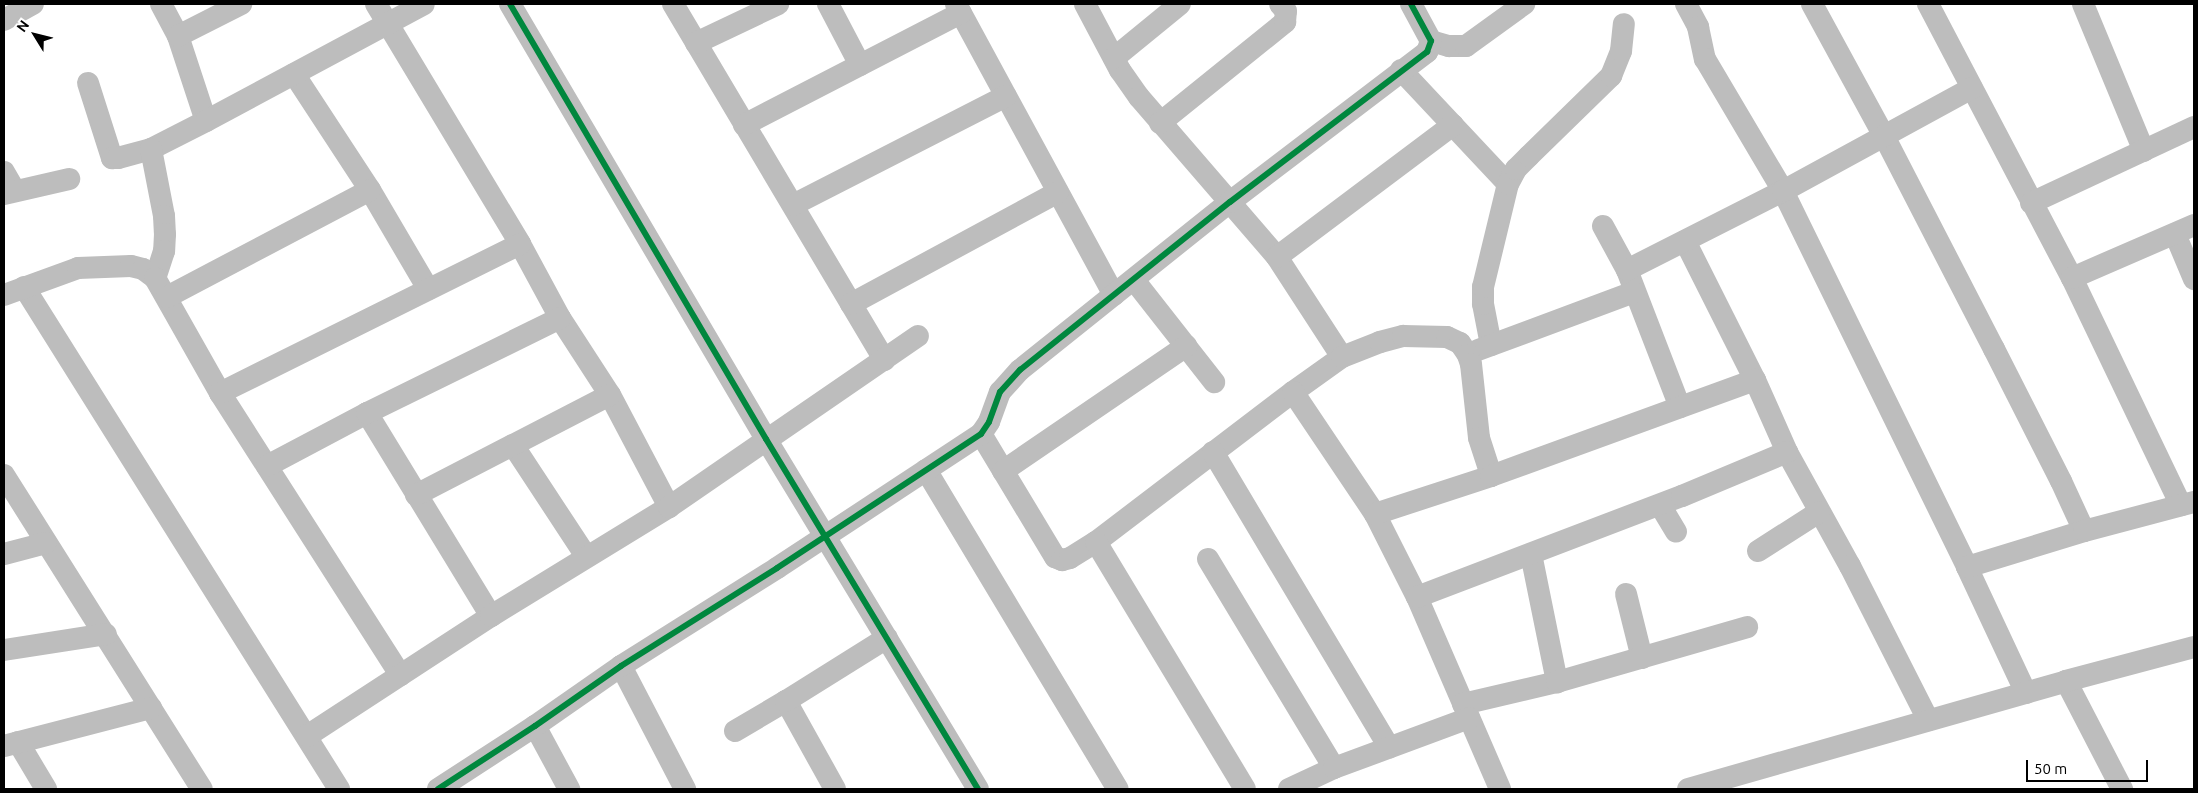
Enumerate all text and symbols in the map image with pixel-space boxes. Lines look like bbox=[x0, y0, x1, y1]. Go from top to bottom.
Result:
north arrow bbox=[10, 10, 60, 60]
text: N bbox=[13, 17, 32, 35]
scale bar bbox=[2028, 750, 2150, 782]
text: 50 m bbox=[2034, 760, 2067, 777]

